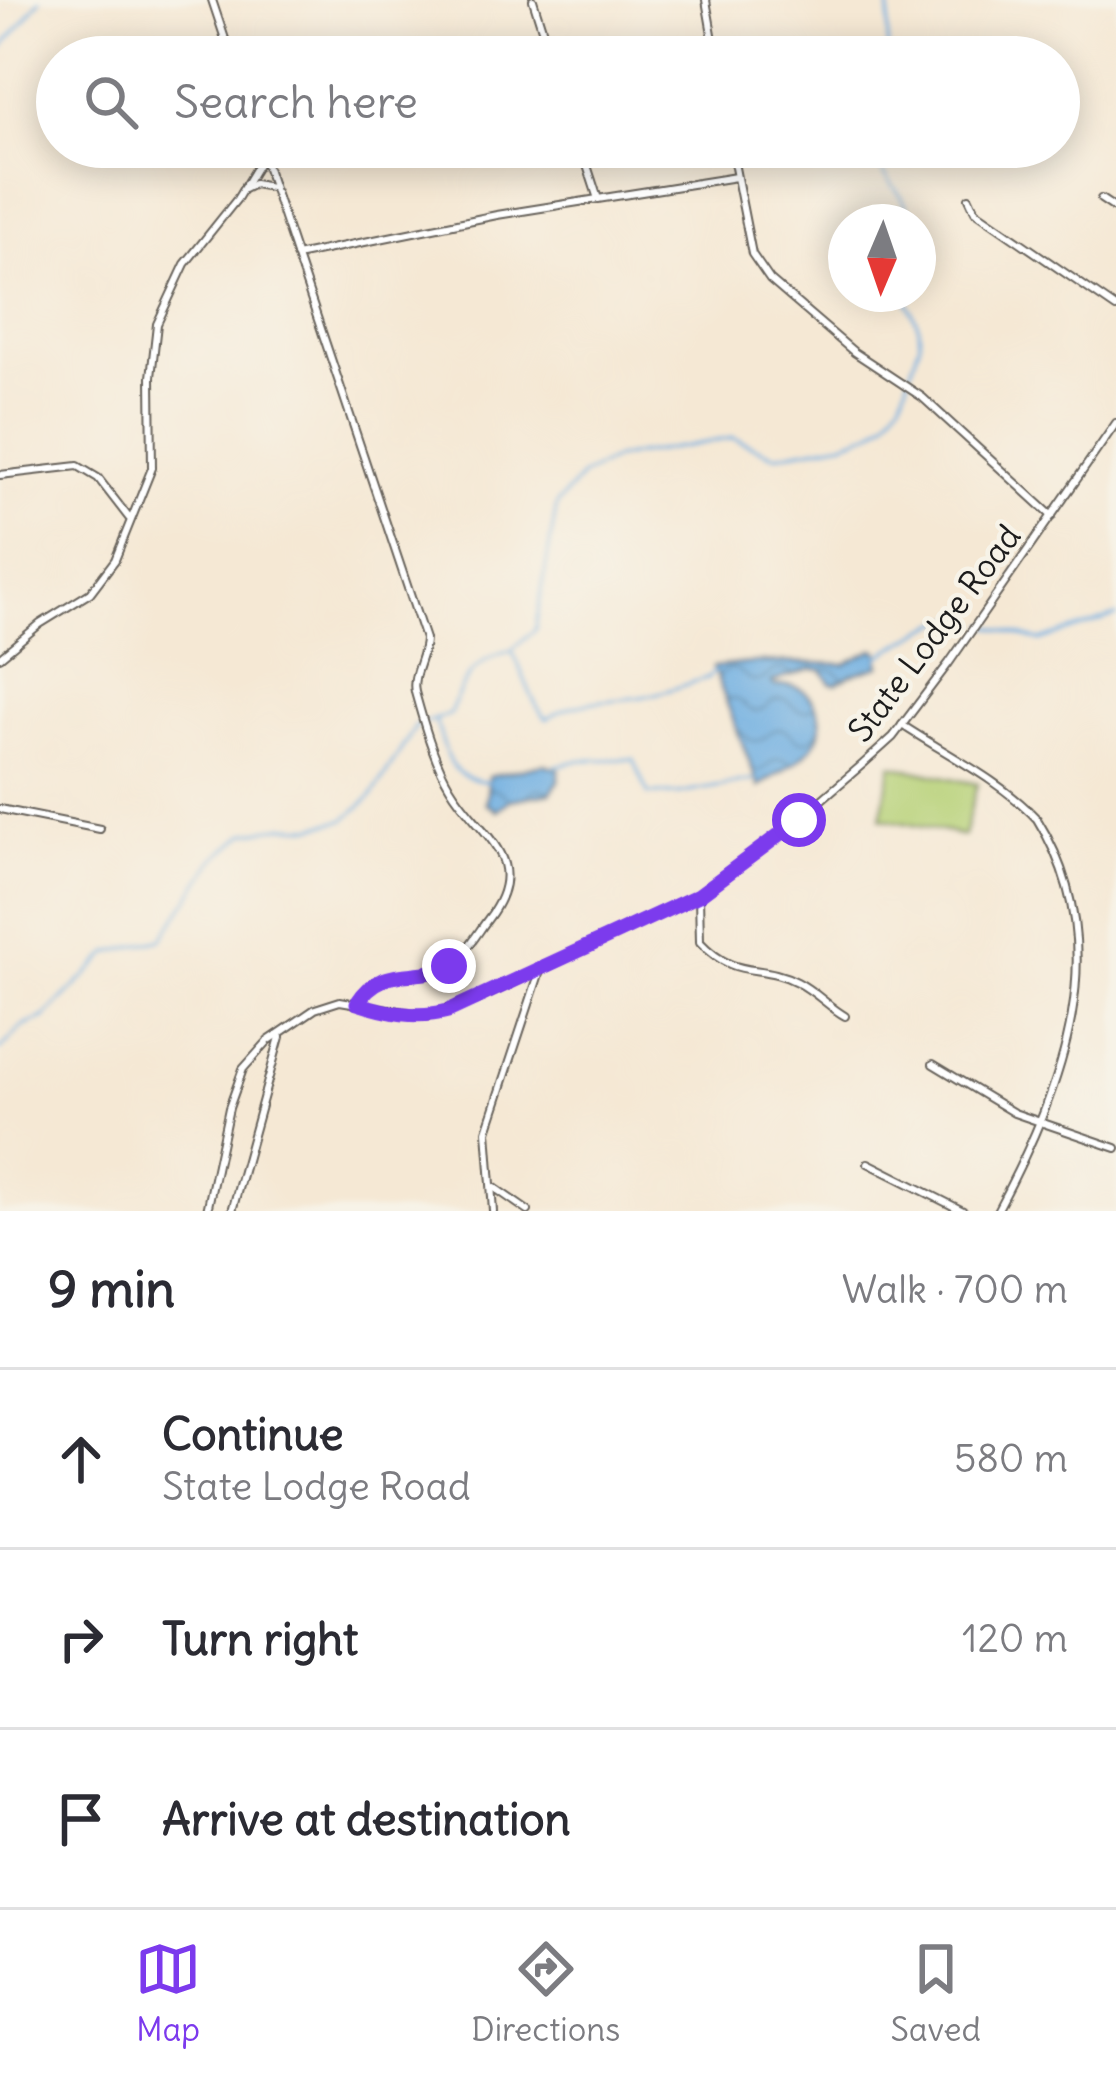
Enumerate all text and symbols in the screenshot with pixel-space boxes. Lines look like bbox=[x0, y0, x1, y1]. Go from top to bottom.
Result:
search box bbox=[36, 36, 1080, 168]
icon: search bbox=[78, 69, 144, 135]
text: Search here bbox=[174, 74, 418, 130]
north arrow bbox=[828, 204, 936, 312]
street label: State Lodge Road bbox=[839, 516, 1029, 750]
route start bbox=[772, 793, 826, 847]
route end bbox=[422, 939, 476, 993]
text: 9 min bbox=[48, 1257, 175, 1321]
text: Walk · 700 m bbox=[842, 1265, 1068, 1314]
text: Continue bbox=[162, 1406, 344, 1462]
icon: ahead bbox=[48, 1426, 114, 1492]
text: 580 m bbox=[954, 1434, 1068, 1483]
text: State Lodge Road bbox=[162, 1462, 471, 1511]
icon: right bbox=[48, 1606, 114, 1672]
text: Turn right bbox=[162, 1611, 358, 1667]
text: 120 m bbox=[962, 1614, 1068, 1663]
icon: arrive bbox=[48, 1786, 114, 1852]
text: Arrive at destination bbox=[162, 1791, 571, 1847]
tab: Map bbox=[135, 1936, 201, 2050]
tab: Directions bbox=[471, 1936, 620, 2050]
tab: Saved bbox=[891, 1936, 981, 2050]

